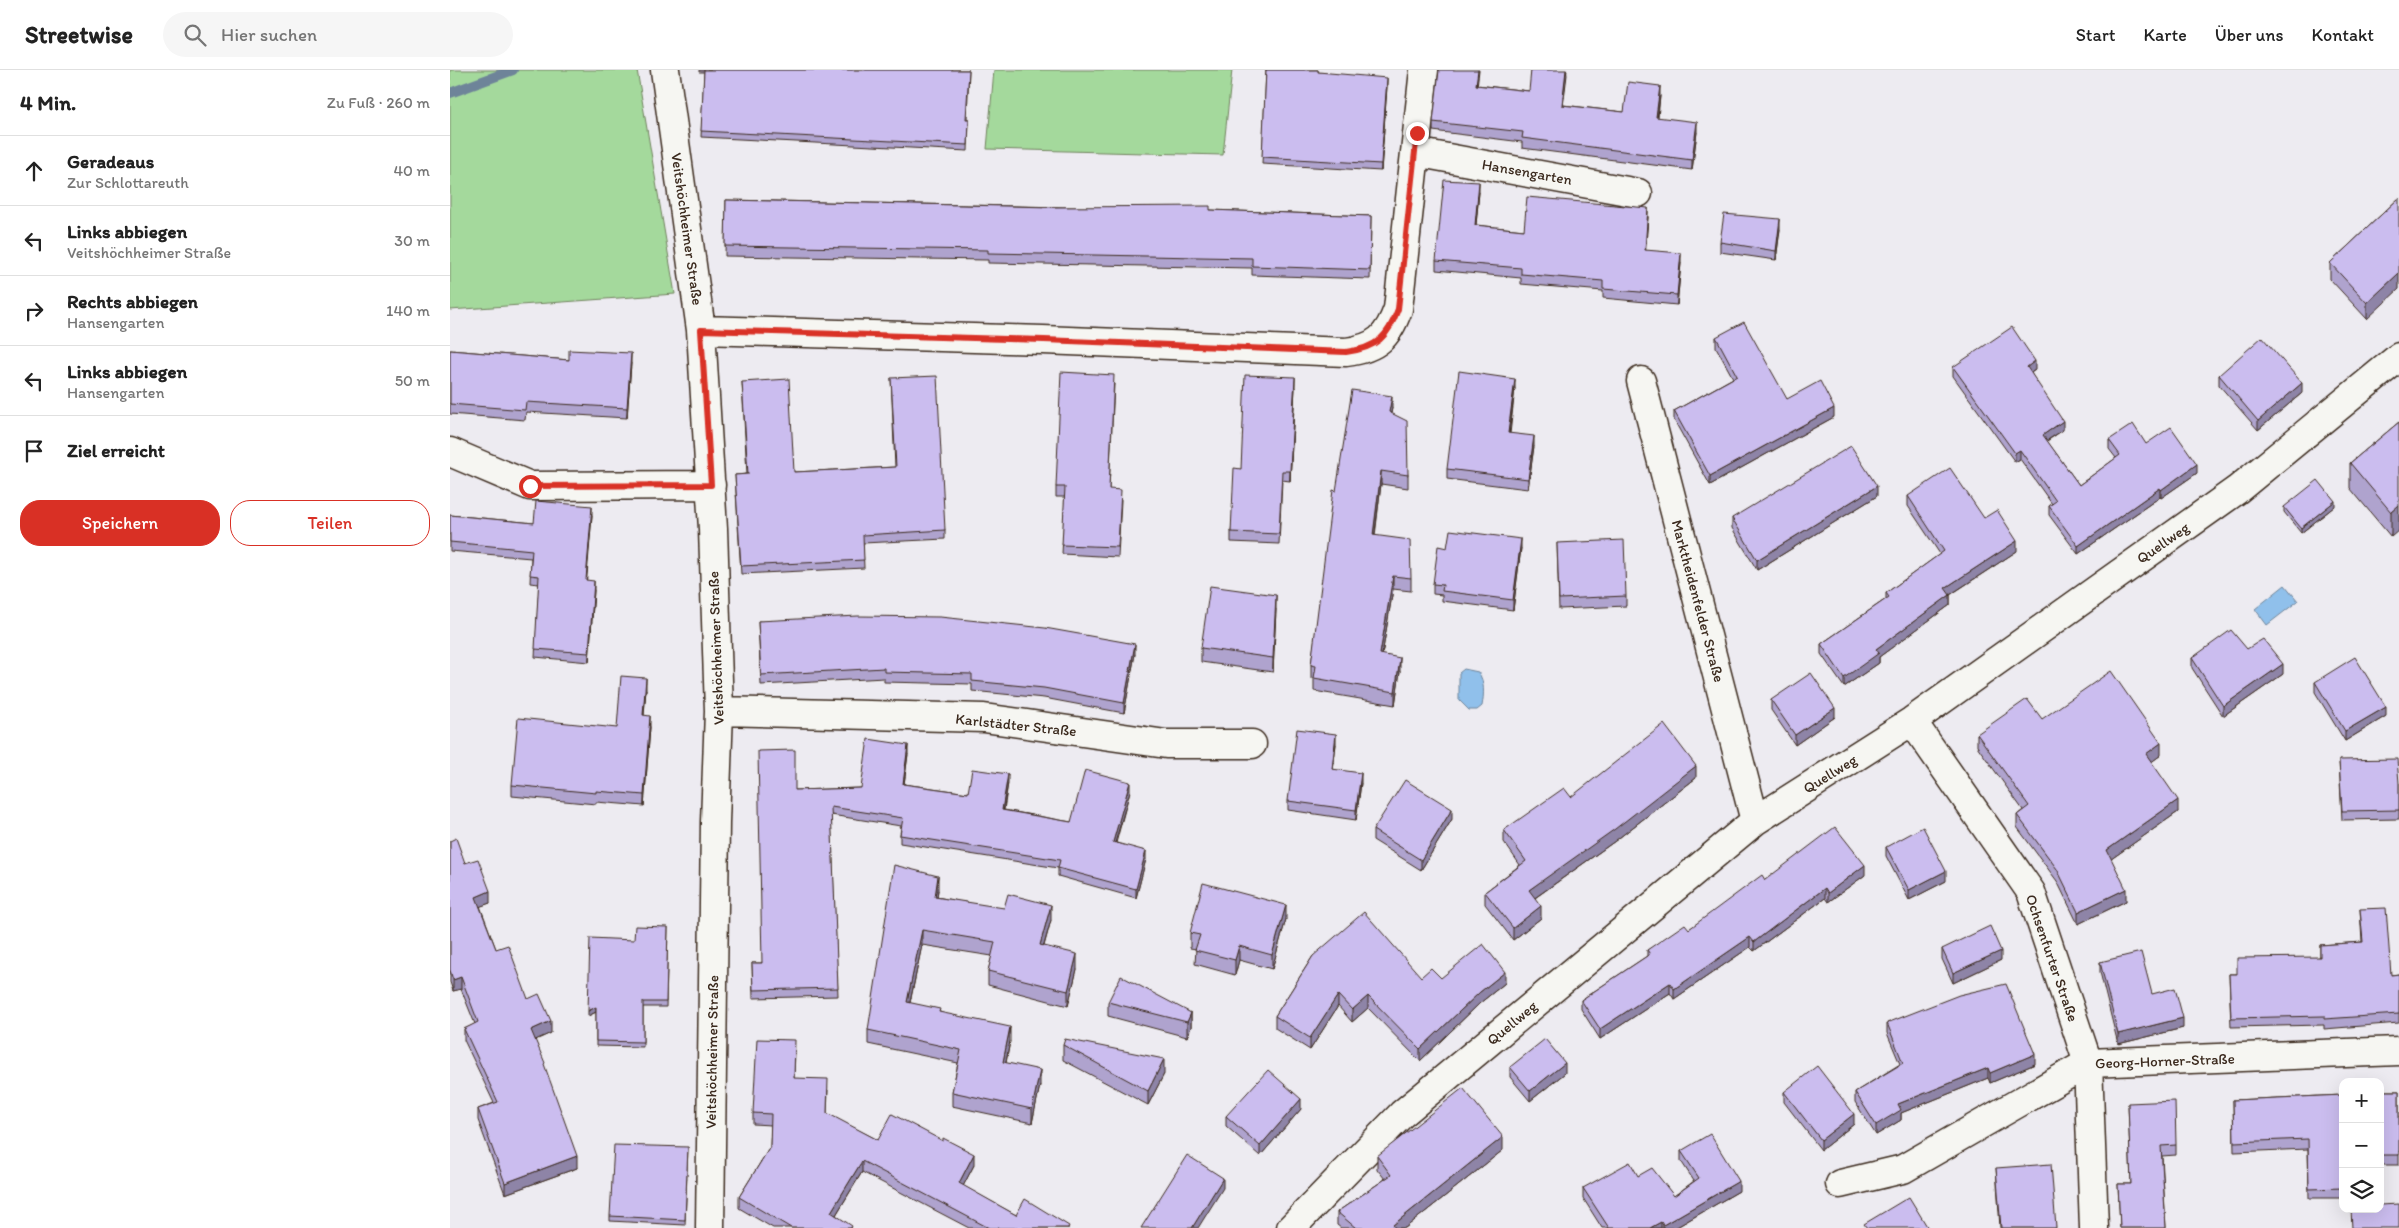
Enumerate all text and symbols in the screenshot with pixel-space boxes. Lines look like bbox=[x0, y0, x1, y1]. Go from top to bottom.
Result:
search box bbox=[163, 12, 513, 57]
text: Streetwise bbox=[25, 20, 133, 49]
icon: search bbox=[181, 21, 209, 49]
text: Hier suchen bbox=[221, 23, 317, 46]
text: Start bbox=[2076, 24, 2115, 46]
text: Karte bbox=[2143, 24, 2187, 46]
text: Über uns bbox=[2215, 24, 2284, 46]
text: Kontakt bbox=[2312, 24, 2374, 46]
text: 4 Min. bbox=[20, 90, 76, 115]
text: Zu Fuß · 260 m bbox=[327, 93, 430, 112]
route end bbox=[1406, 122, 1429, 145]
text: Geradeaus bbox=[67, 150, 154, 173]
street label: Veitshöchheimer Straße bbox=[667, 152, 707, 306]
street label: Hansengarten bbox=[1480, 155, 1574, 189]
icon: ahead bbox=[20, 157, 48, 185]
text: 40 m bbox=[393, 161, 430, 180]
text: Zur Schlottareuth bbox=[67, 173, 189, 192]
text: Links abbiegen bbox=[67, 220, 187, 243]
icon: left bbox=[20, 227, 48, 255]
text: 30 m bbox=[394, 231, 430, 250]
text: Veitshöchheimer Straße bbox=[67, 243, 231, 262]
text: Rechts abbiegen bbox=[67, 290, 198, 313]
icon: right bbox=[20, 297, 48, 325]
text: 140 m bbox=[386, 301, 430, 320]
text: Hansengarten bbox=[67, 313, 164, 332]
text: Links abbiegen bbox=[67, 360, 187, 383]
icon: left bbox=[20, 367, 48, 395]
text: 50 m bbox=[395, 371, 430, 390]
text: Hansengarten bbox=[67, 383, 164, 402]
icon: arrive bbox=[20, 437, 48, 465]
text: Ziel erreicht bbox=[67, 439, 165, 462]
route start bbox=[519, 475, 542, 498]
button: Speichern bbox=[20, 500, 220, 546]
button: Teilen bbox=[230, 500, 430, 546]
street label: Marktheidenfelder Straße bbox=[1668, 518, 1728, 684]
street label: Quellweg bbox=[2133, 518, 2193, 568]
street label: Veitshöchheimer Straße bbox=[704, 571, 728, 725]
street label: Karlstädter Straße bbox=[955, 710, 1077, 740]
street label: Quellweg bbox=[1800, 750, 1860, 798]
street label: Ochsenfurter Straße bbox=[2022, 892, 2082, 1024]
street label: Veitshöchheimer Straße bbox=[702, 975, 722, 1129]
street label: Quellweg bbox=[1483, 997, 1541, 1049]
street label: Georg-Horner-Straße bbox=[2095, 1050, 2235, 1072]
map controls bbox=[2339, 1078, 2384, 1213]
button: + bbox=[2339, 1078, 2384, 1123]
button: − bbox=[2339, 1123, 2384, 1168]
button: layers bbox=[2339, 1168, 2384, 1213]

